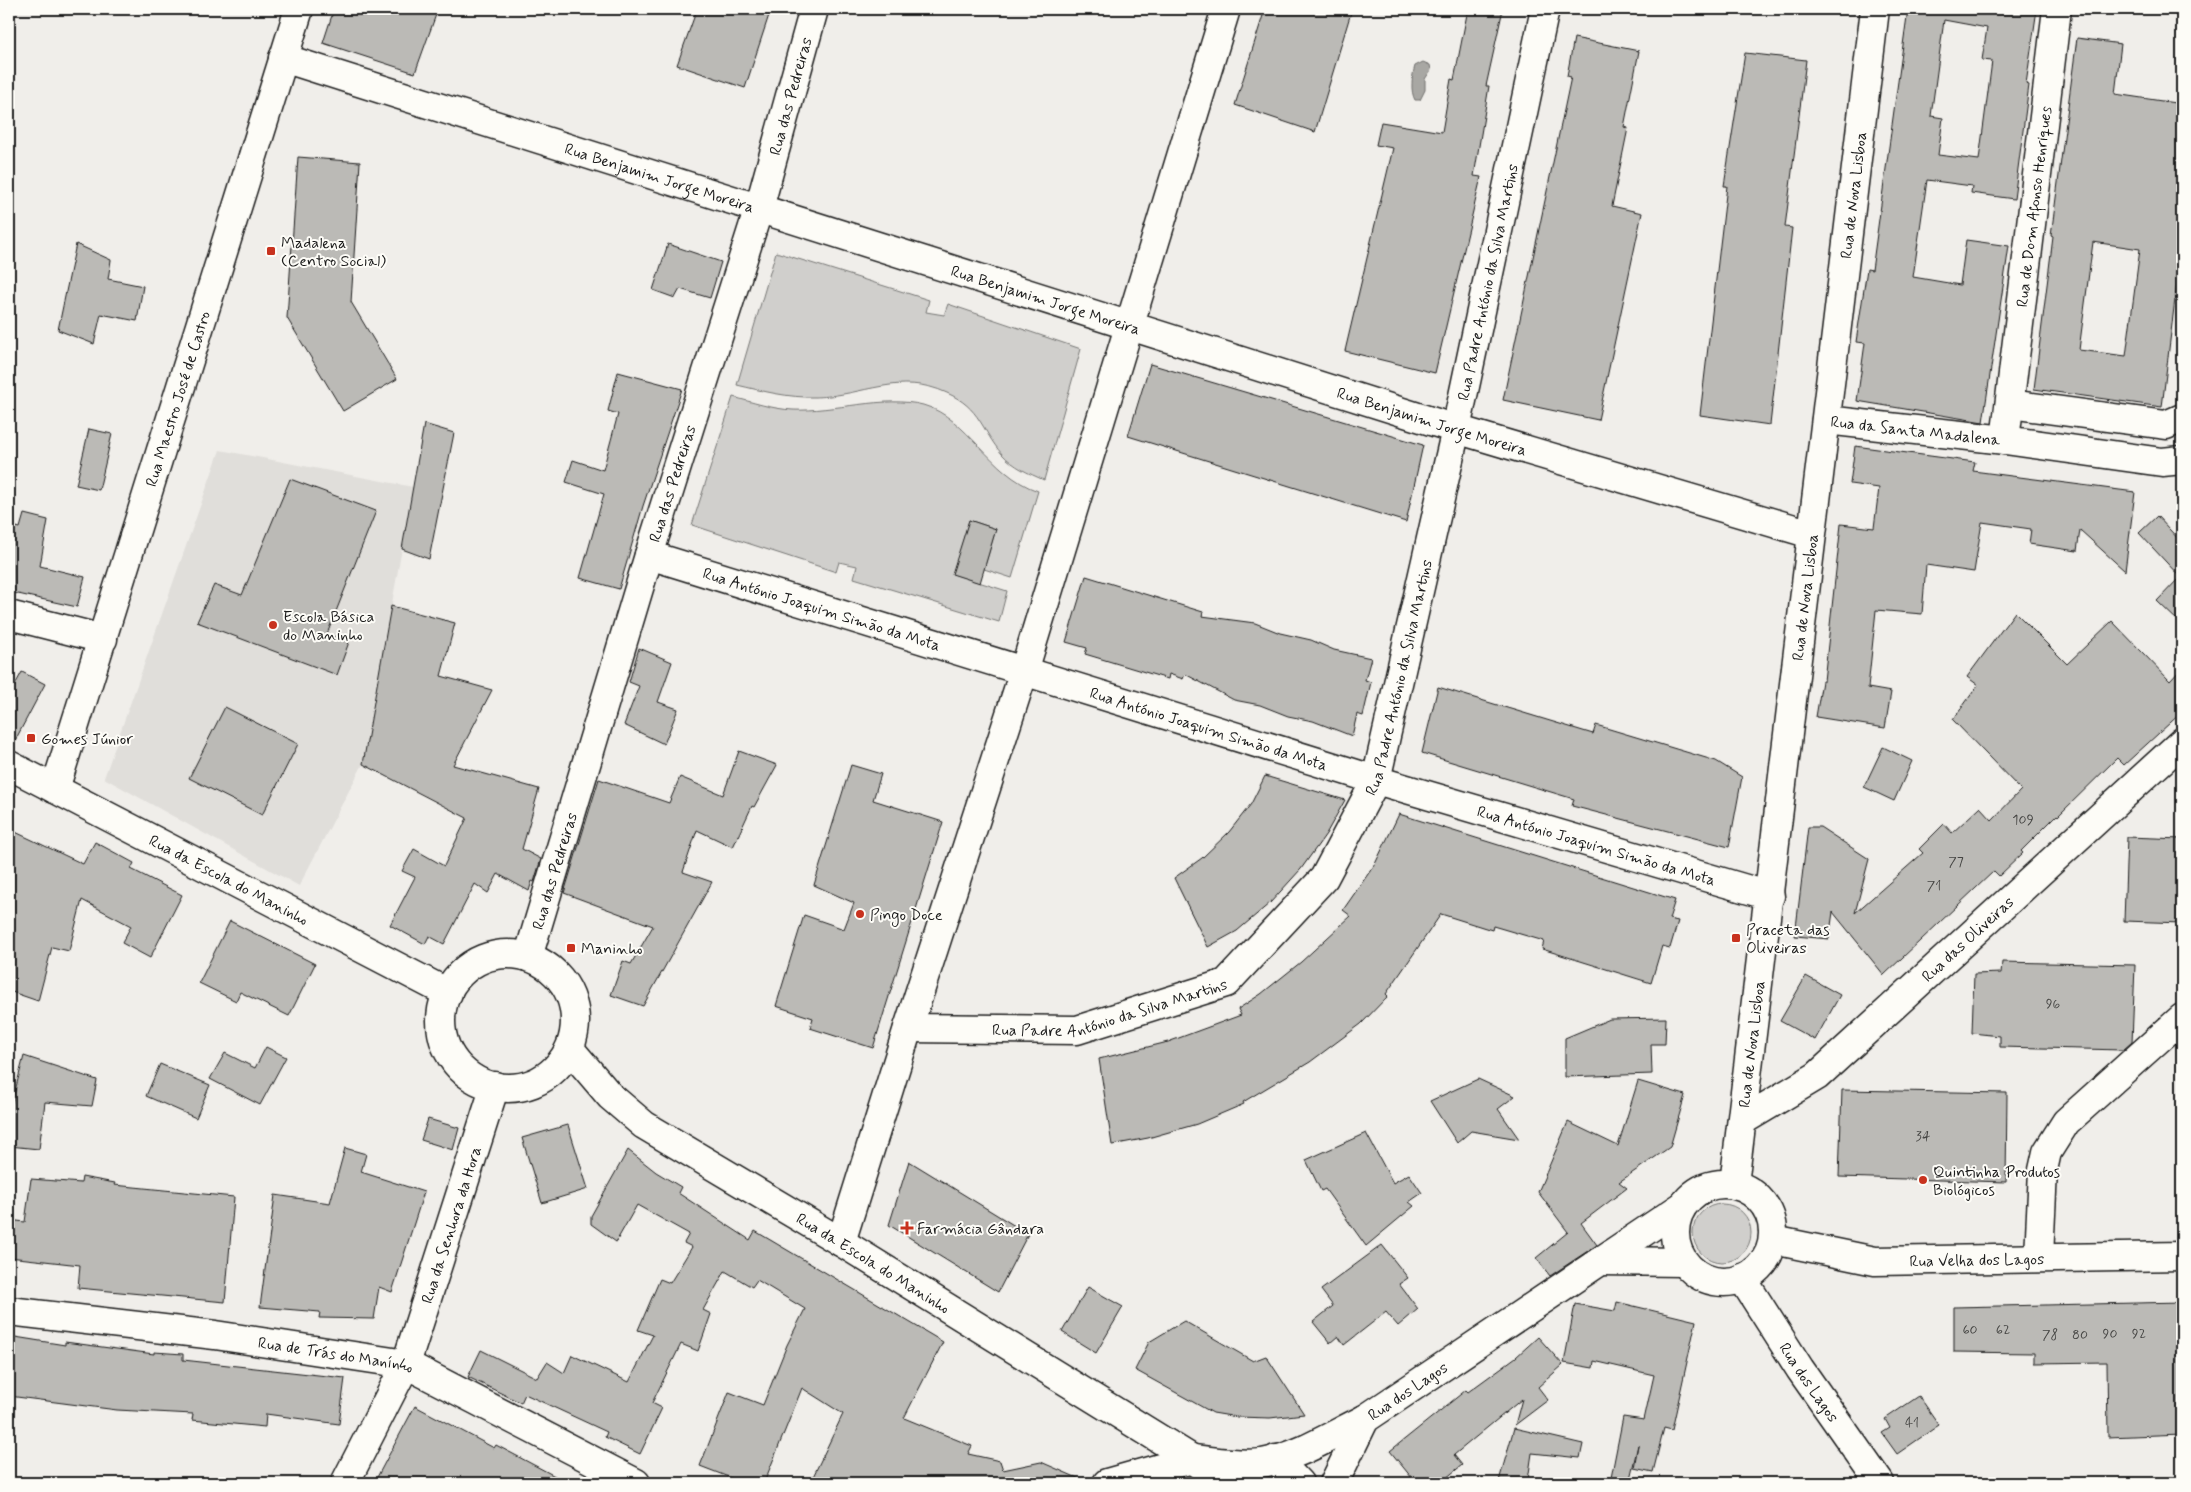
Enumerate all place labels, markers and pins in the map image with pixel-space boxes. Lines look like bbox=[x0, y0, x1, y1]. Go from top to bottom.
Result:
place label: Madalena (Centro Social) bbox=[281, 233, 386, 272]
marker: Madalena (Centro Social) bbox=[265, 245, 277, 257]
place label: Escola Básica do Maninho bbox=[283, 607, 375, 646]
marker: Escola Básica do Maninho bbox=[267, 619, 279, 631]
place label: Gomes Júnior bbox=[41, 729, 133, 750]
marker: Gomes Júnior bbox=[25, 732, 37, 744]
place label: Pingo Doce bbox=[870, 905, 943, 927]
marker: Pingo Doce bbox=[854, 908, 866, 920]
place label: Praceta das Oliveiras bbox=[1746, 920, 1830, 959]
marker: Praceta das Oliveiras bbox=[1730, 932, 1742, 944]
place label: Maninho bbox=[581, 939, 643, 960]
marker: Maninho bbox=[565, 942, 577, 954]
place label: Quintinha Produtos Biológicos bbox=[1933, 1162, 2060, 1201]
marker: Quintinha Produtos Biológicos bbox=[1917, 1174, 1929, 1186]
place label: Farmácia Gândara bbox=[917, 1219, 1044, 1240]
marker: Farmácia Gândara bbox=[901, 1222, 913, 1234]

